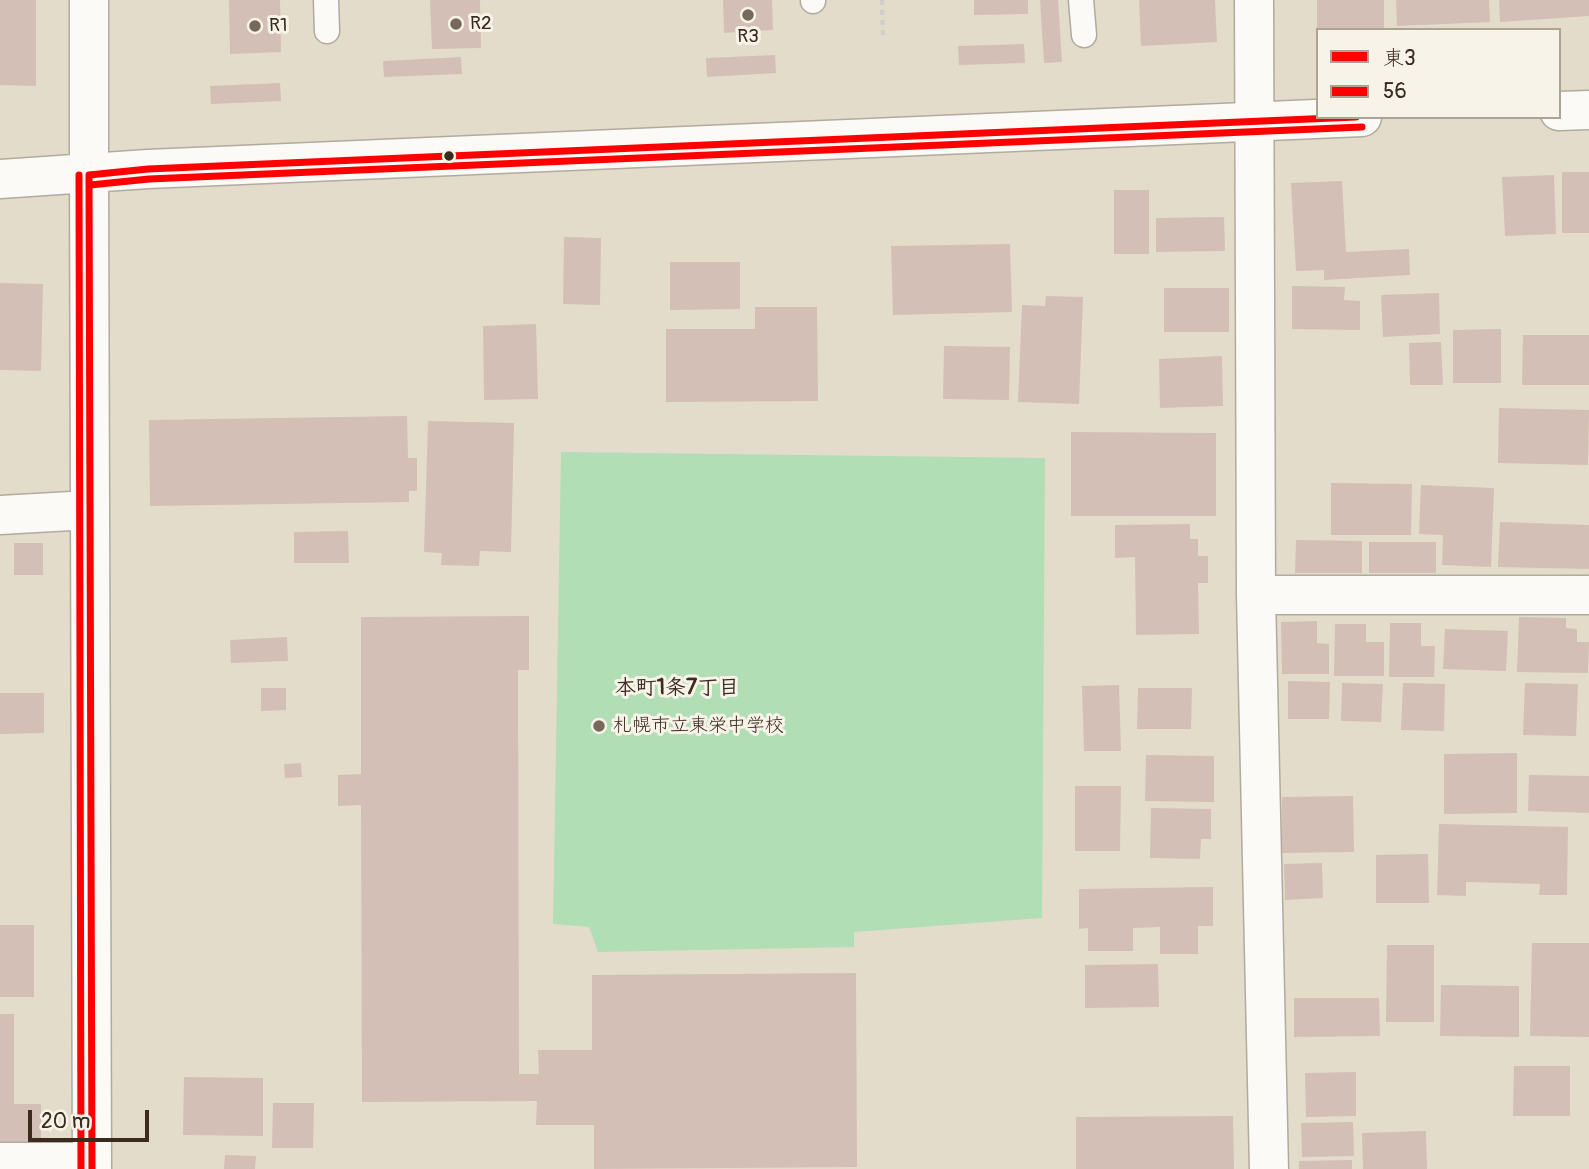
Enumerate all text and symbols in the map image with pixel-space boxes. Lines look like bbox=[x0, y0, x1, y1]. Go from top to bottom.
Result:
marker: R3 bbox=[740, 7, 756, 23]
place label: R2 bbox=[470, 13, 492, 35]
place label: R1 bbox=[269, 15, 287, 37]
marker: R2 bbox=[448, 16, 464, 32]
marker: R1 bbox=[247, 18, 263, 34]
place label: R3 bbox=[737, 26, 759, 48]
legend bbox=[1316, 28, 1561, 119]
text: 東3 bbox=[1383, 45, 1416, 72]
text: 56 bbox=[1383, 78, 1407, 105]
unlabelled marker bbox=[442, 149, 456, 163]
district label: 本町1条7丁目 bbox=[615, 676, 739, 702]
place label: 札幌市立東栄中学校 bbox=[613, 715, 784, 737]
marker: 札幌市立東栄中学校 bbox=[591, 718, 607, 734]
scale bar bbox=[32, 1096, 152, 1140]
text: 20 m bbox=[41, 1108, 90, 1135]

